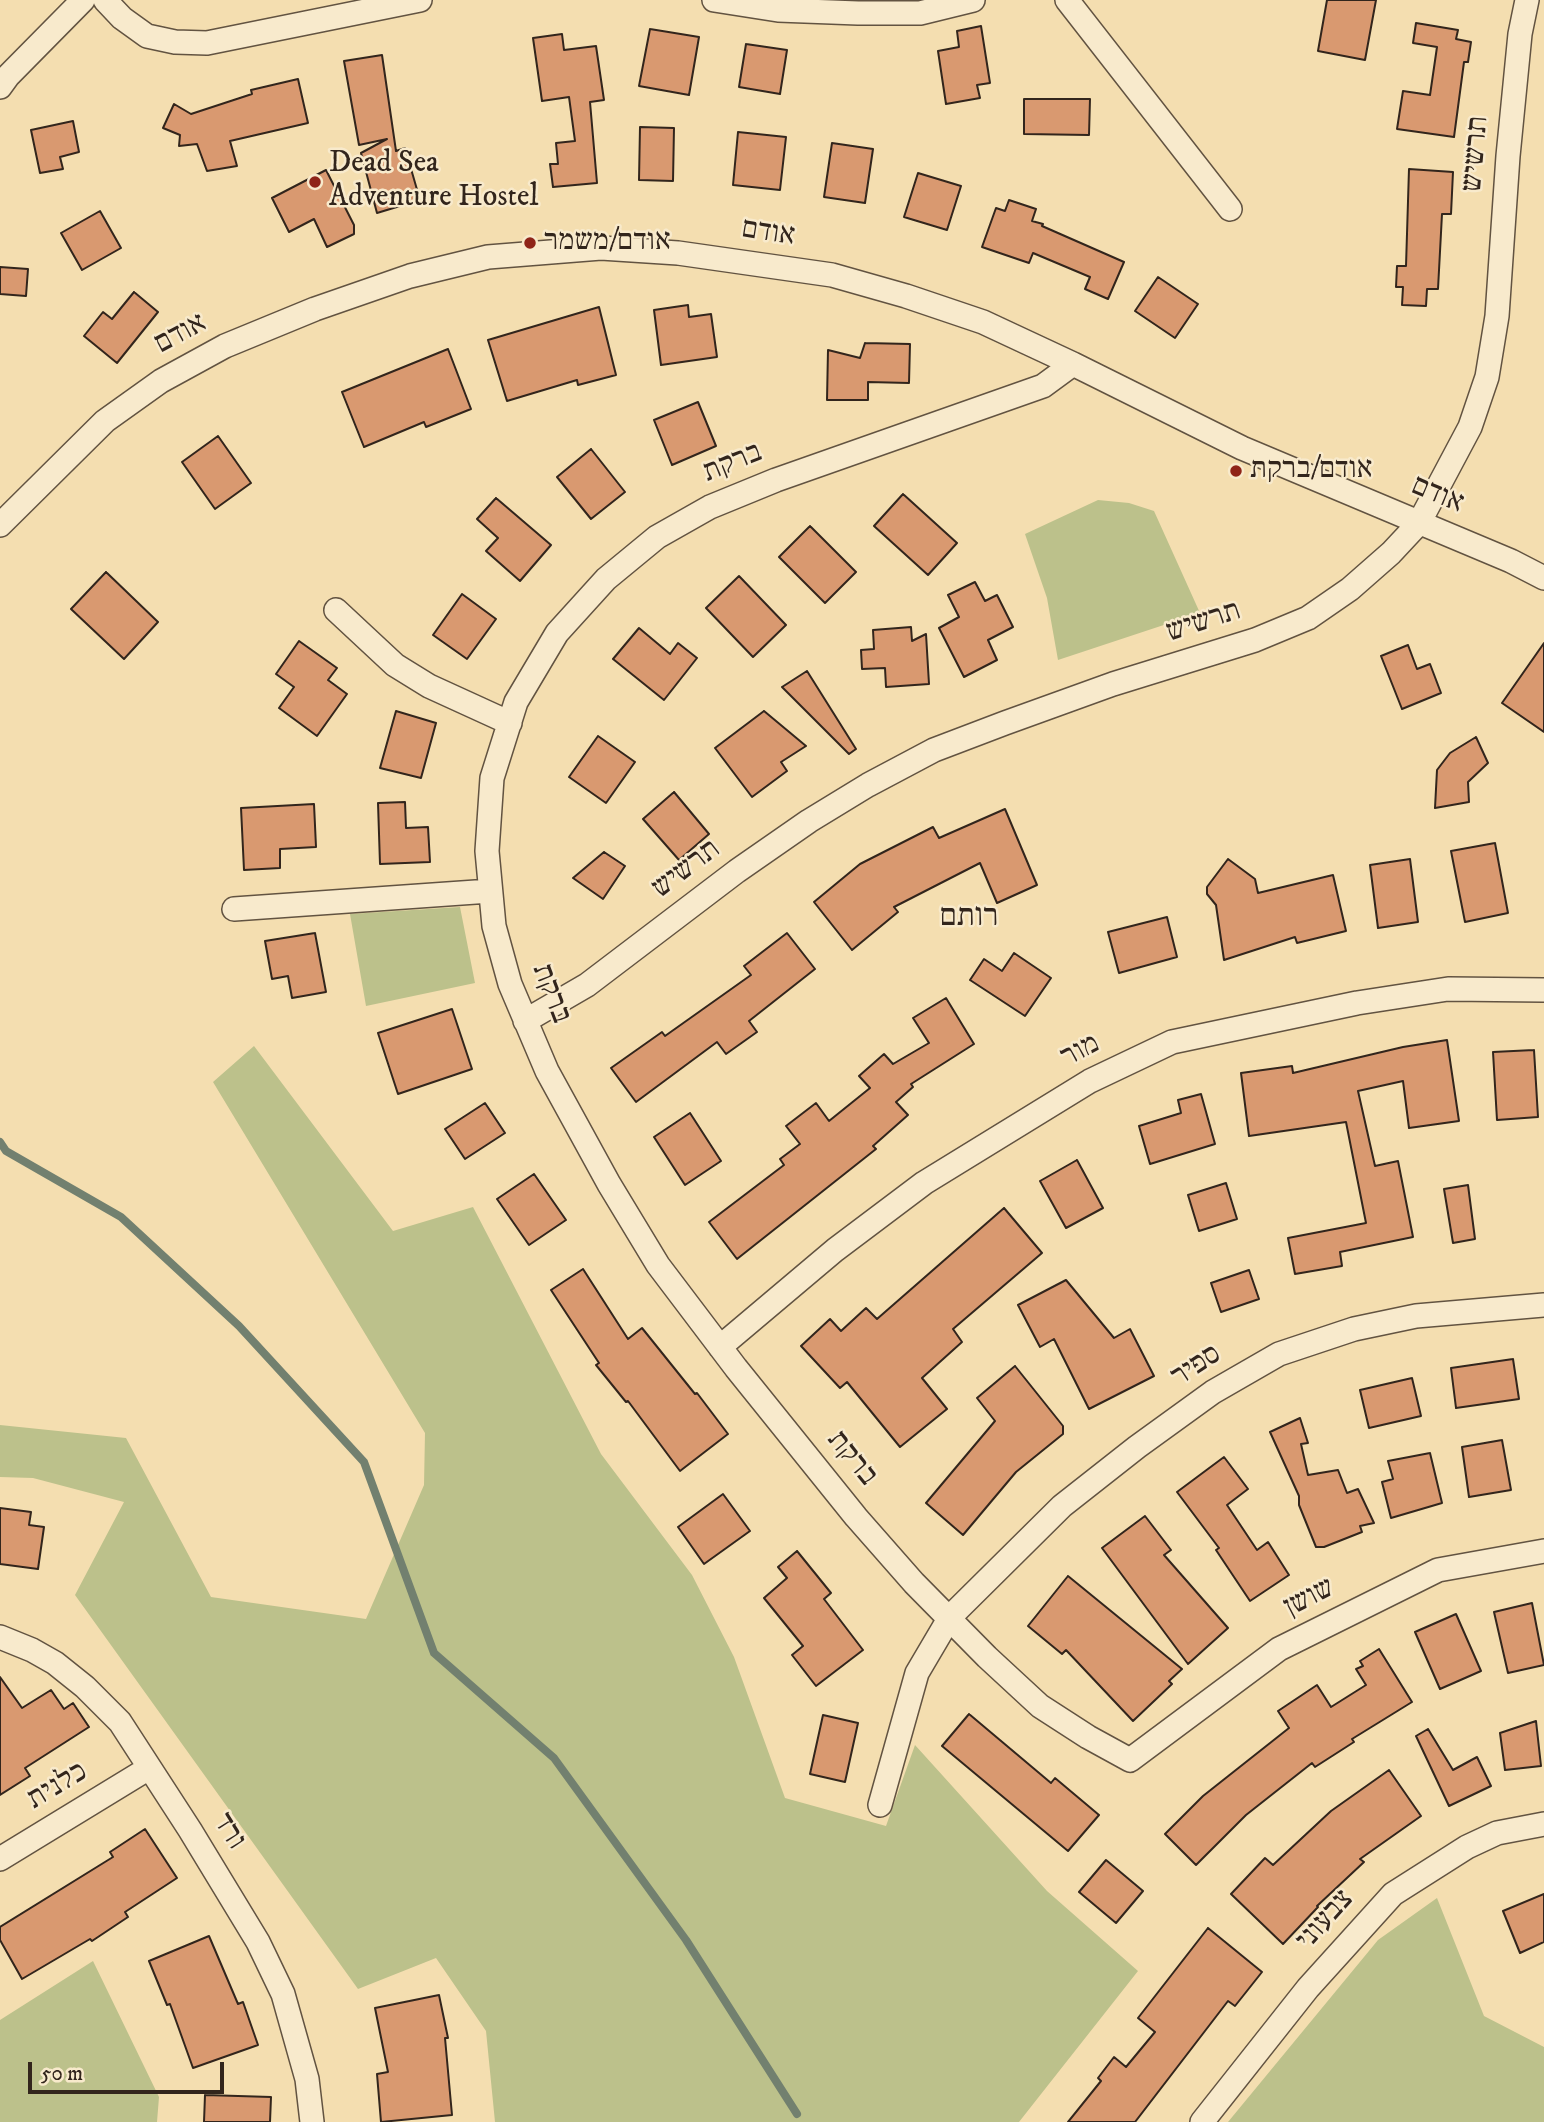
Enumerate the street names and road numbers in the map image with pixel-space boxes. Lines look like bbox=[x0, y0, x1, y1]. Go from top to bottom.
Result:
street label: תרשיש bbox=[1456, 114, 1498, 194]
street label: אודם bbox=[739, 212, 797, 256]
street label: אודם bbox=[149, 306, 213, 364]
street label: ברקת bbox=[698, 436, 768, 492]
street label: אודם bbox=[1405, 469, 1469, 523]
street label: תרשיש bbox=[1162, 594, 1246, 652]
street label: תרשיש bbox=[646, 833, 728, 907]
street label: ברקת bbox=[522, 959, 578, 1029]
street label: מור bbox=[1055, 1027, 1107, 1077]
street label: ספיר bbox=[1165, 1338, 1229, 1396]
street label: ברקת bbox=[818, 1424, 884, 1494]
street label: שושן bbox=[1279, 1571, 1341, 1627]
street label: כלנית bbox=[21, 1755, 95, 1819]
street label: ורד bbox=[203, 1807, 253, 1857]
street label: צבעוני bbox=[1289, 1883, 1363, 1959]

